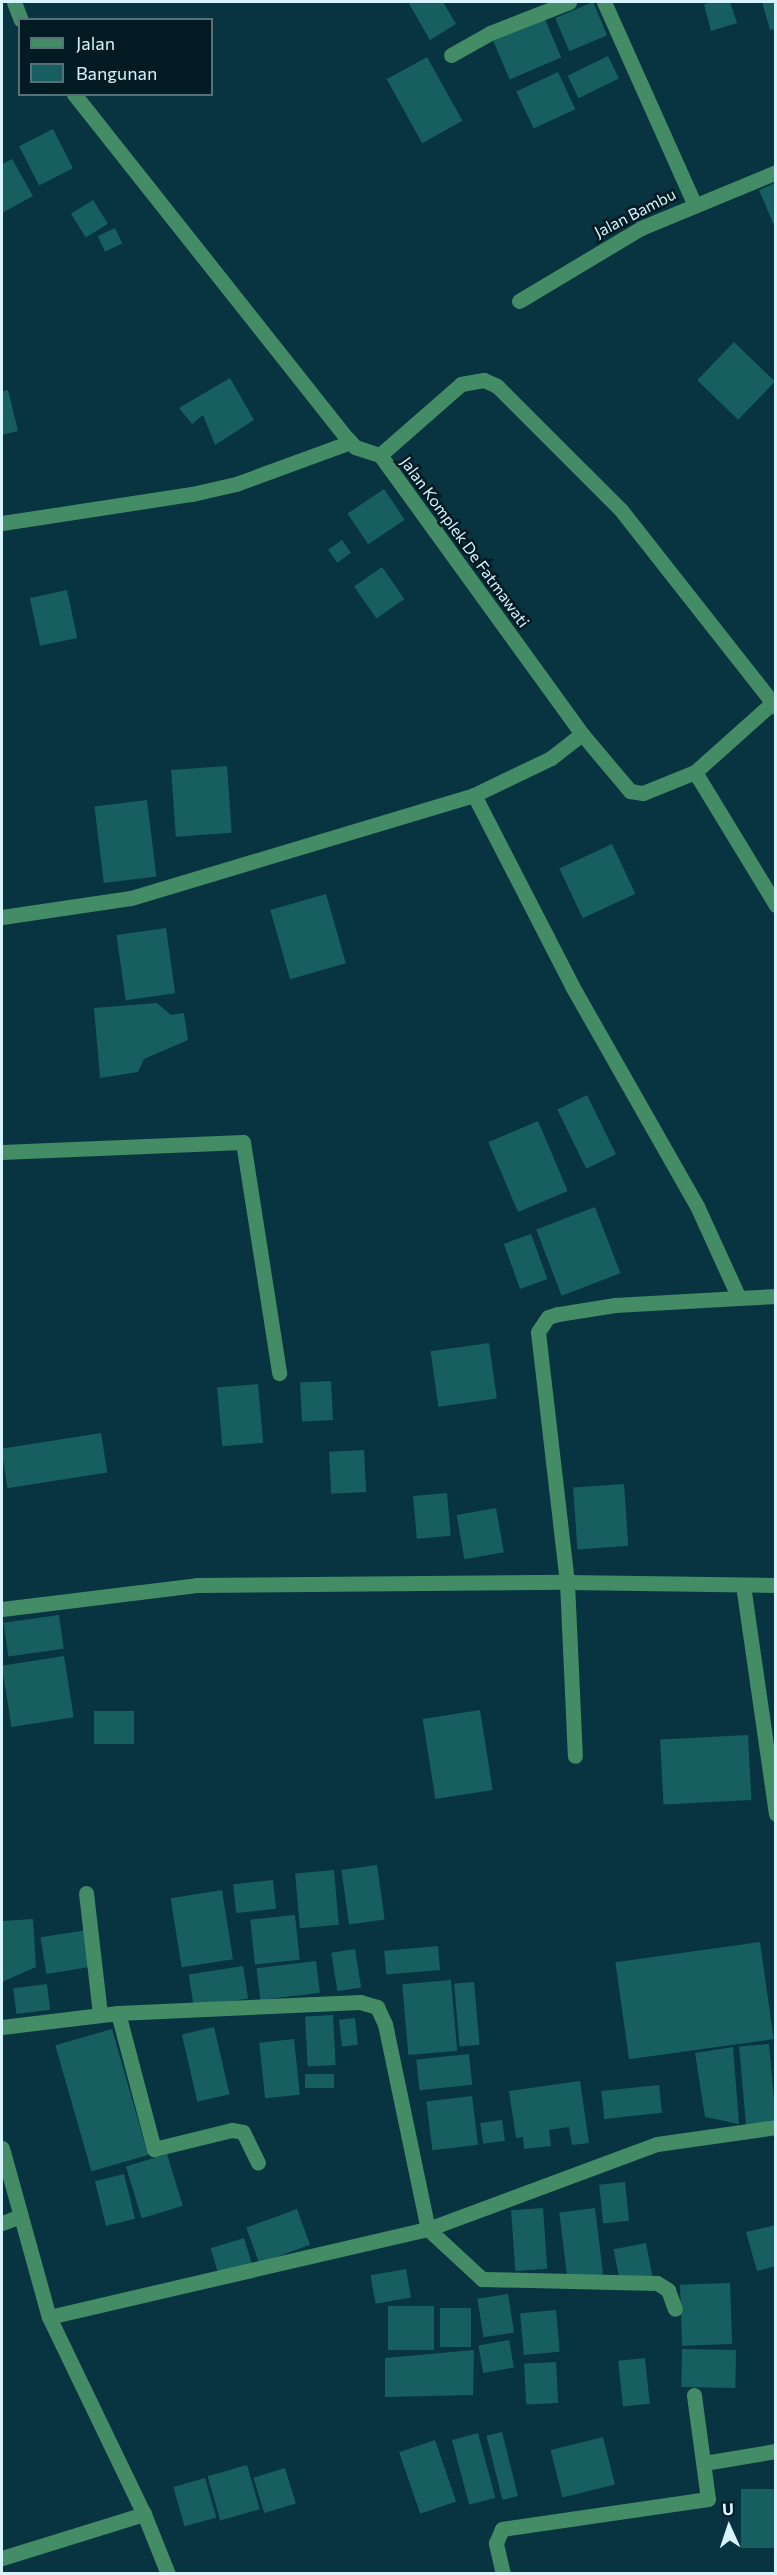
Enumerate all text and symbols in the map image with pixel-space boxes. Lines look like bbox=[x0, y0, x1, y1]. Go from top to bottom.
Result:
legend bbox=[18, 18, 213, 96]
text: Jalan bbox=[76, 32, 115, 54]
text: Bangunan bbox=[76, 62, 157, 84]
street label: Jalan Bambu bbox=[591, 184, 679, 242]
street label: Jalan Komplek De Fatmawati bbox=[397, 453, 533, 631]
north arrow bbox=[699, 2497, 759, 2557]
text: U bbox=[722, 2499, 734, 2518]

